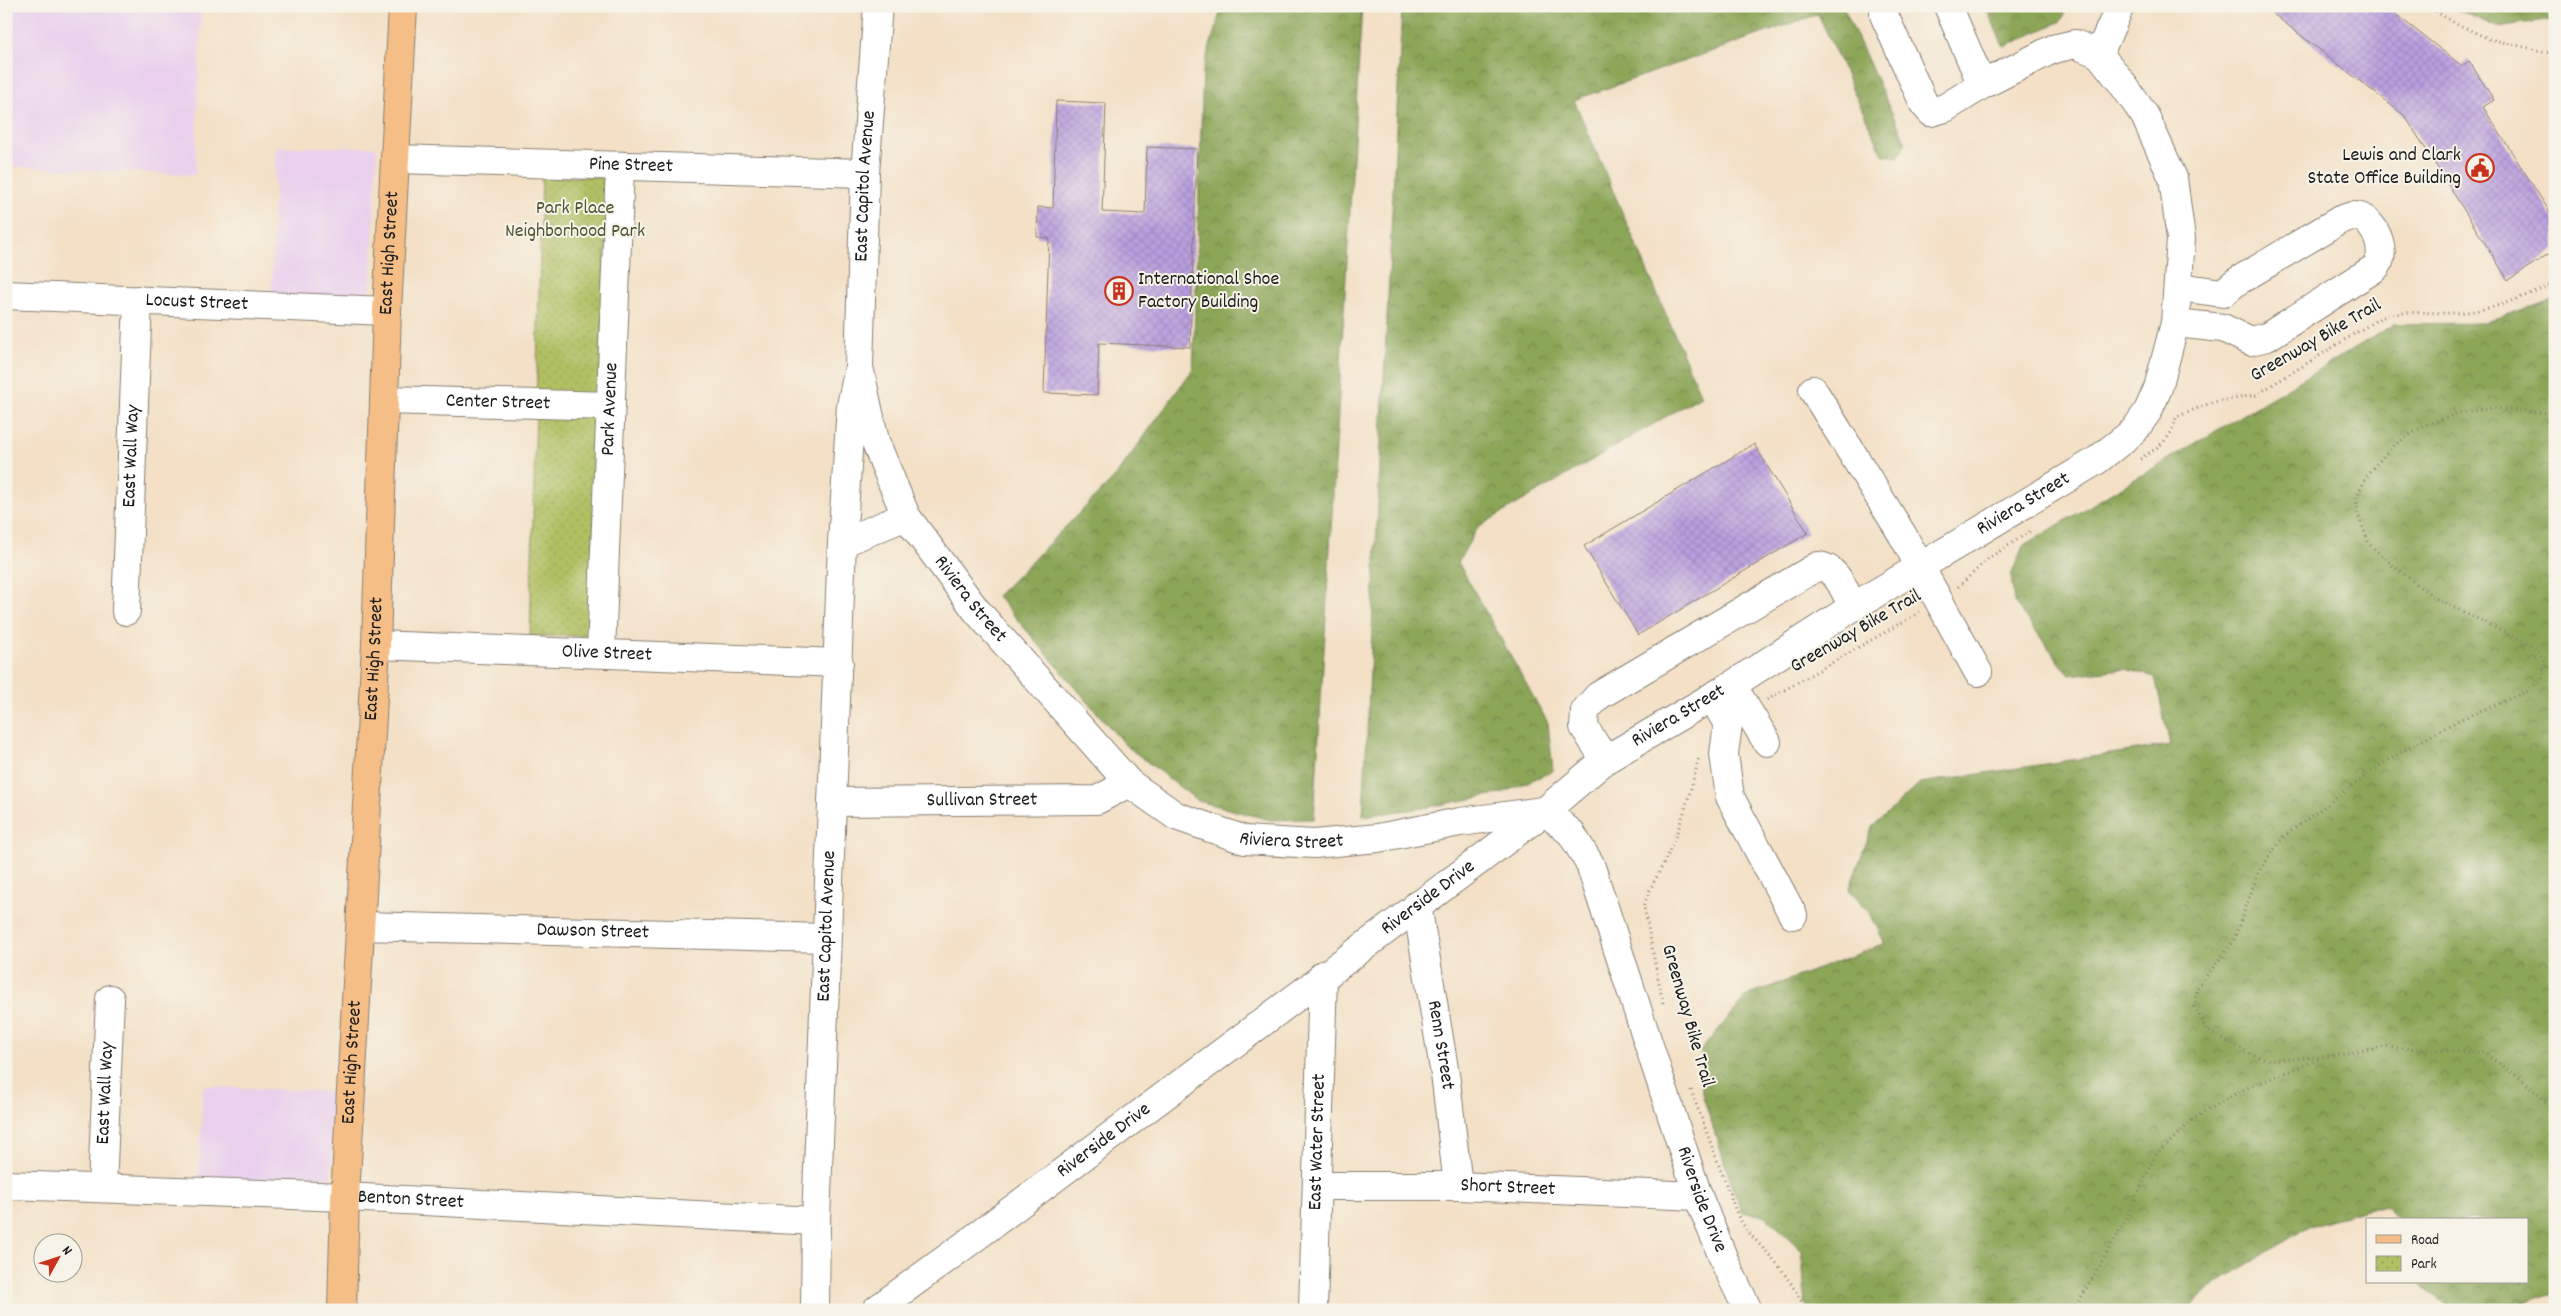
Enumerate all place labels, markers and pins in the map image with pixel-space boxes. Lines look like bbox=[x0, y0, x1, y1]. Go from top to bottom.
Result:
place label: Lewis and Clark State Office Building bbox=[2308, 142, 2461, 193]
public building icon: Lewis and Clark State Office Building bbox=[2465, 153, 2495, 183]
place label: International Shoe Factory Building bbox=[1138, 266, 1279, 317]
building icon: International Shoe Factory Building bbox=[1104, 276, 1134, 306]

